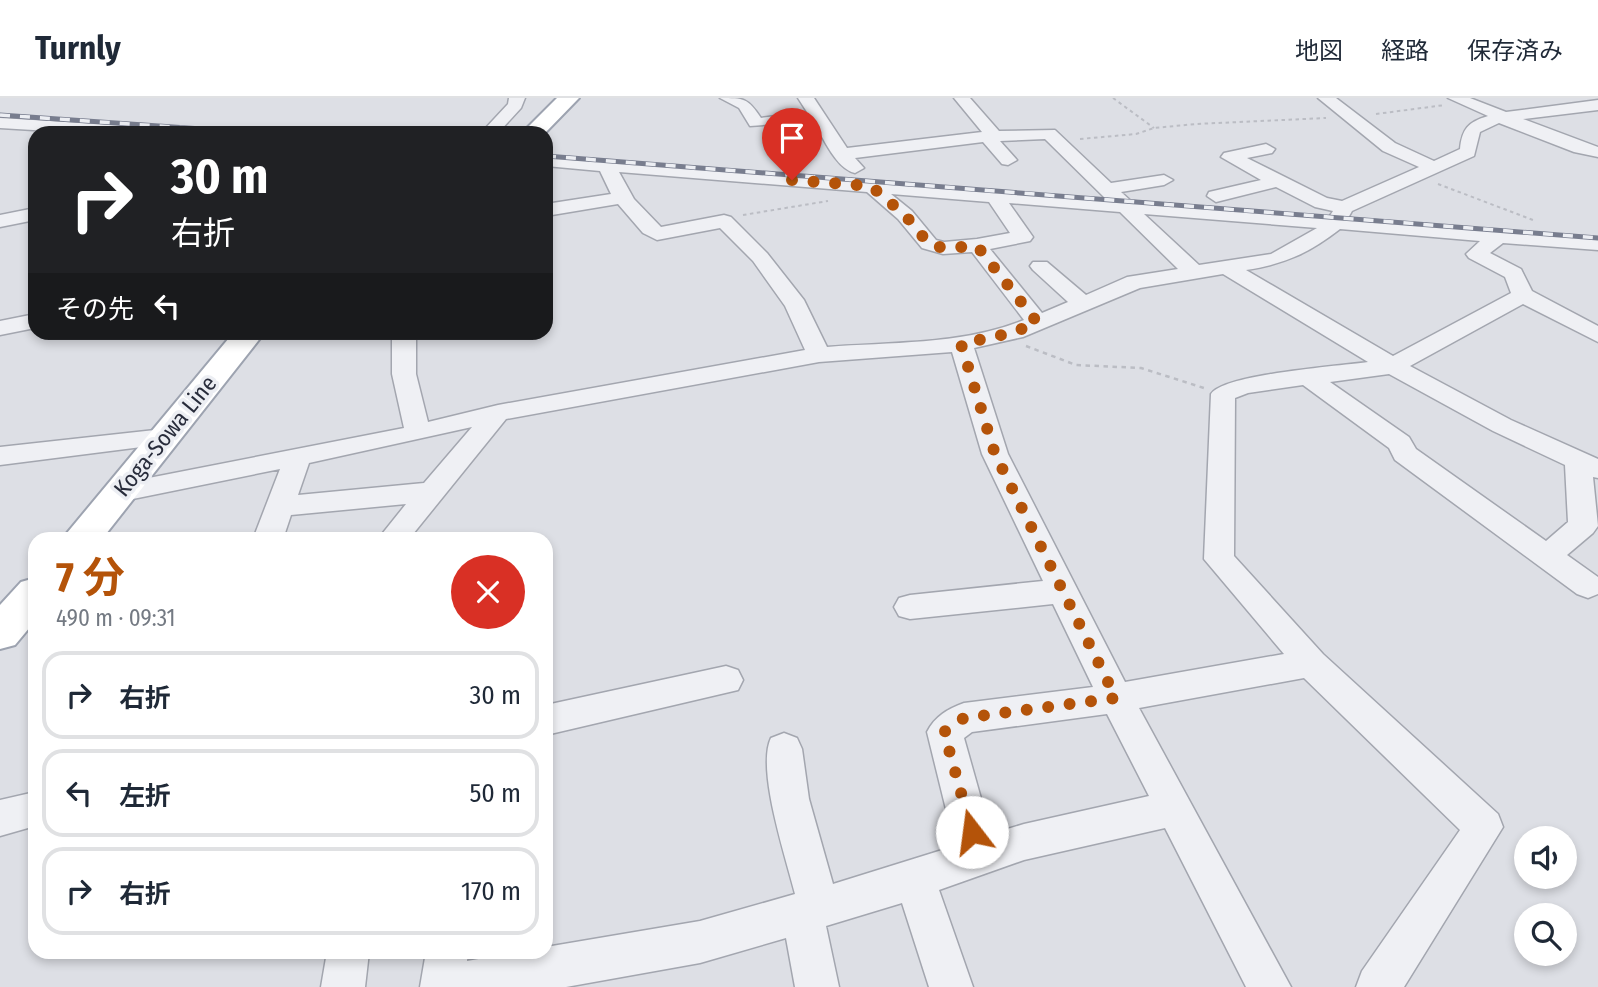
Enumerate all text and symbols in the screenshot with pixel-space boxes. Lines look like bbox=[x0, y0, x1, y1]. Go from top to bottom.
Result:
text: Turnly bbox=[35, 28, 121, 68]
text: 地図 bbox=[1295, 37, 1343, 65]
text: 経路 bbox=[1381, 37, 1429, 65]
text: 保存済み bbox=[1467, 37, 1563, 65]
pin bbox=[762, 108, 822, 180]
icon: arrive bbox=[773, 119, 811, 157]
text: 30 m bbox=[171, 147, 269, 206]
icon: right bbox=[56, 154, 147, 245]
text: 右折 bbox=[171, 214, 235, 252]
icon: left bbox=[148, 287, 186, 325]
text: その先 bbox=[56, 294, 134, 325]
street label: Koga-Sowa Line bbox=[108, 370, 222, 502]
text: 7 分 bbox=[56, 553, 125, 603]
button: close bbox=[451, 555, 525, 629]
text: 490 m · 09:31 bbox=[56, 604, 176, 632]
icon: right bbox=[60, 676, 98, 714]
text: 30 m bbox=[470, 680, 521, 711]
text: 右折 bbox=[119, 683, 171, 714]
icon: left bbox=[60, 774, 98, 812]
text: 50 m bbox=[469, 778, 521, 809]
text: 左折 bbox=[119, 781, 171, 812]
position arrow bbox=[935, 795, 1009, 869]
map controls bbox=[1514, 826, 1577, 966]
button: sound bbox=[1514, 826, 1577, 889]
icon: right bbox=[60, 872, 98, 910]
text: 170 m bbox=[461, 876, 521, 907]
text: 右折 bbox=[119, 879, 171, 910]
button: search bbox=[1514, 903, 1577, 966]

